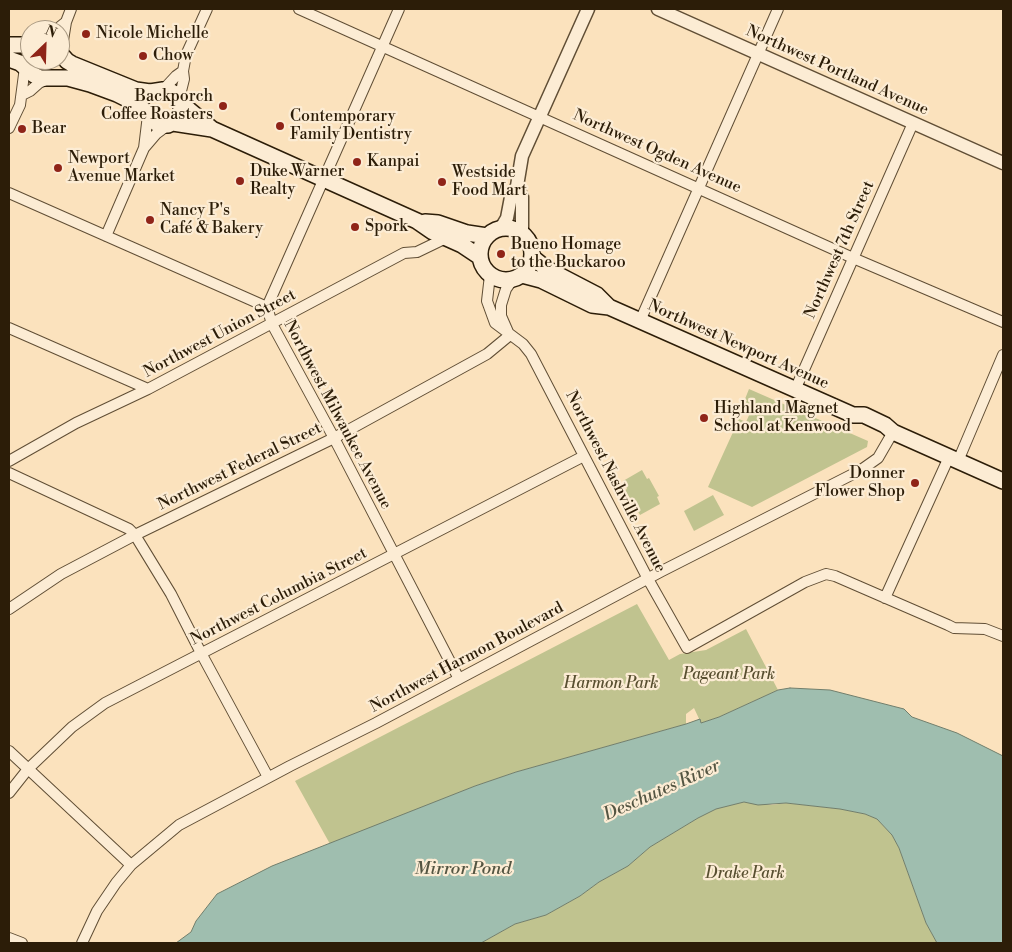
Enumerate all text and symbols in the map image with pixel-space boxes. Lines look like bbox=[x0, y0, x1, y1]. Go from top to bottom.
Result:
north arrow bbox=[20, 20, 70, 70]
text: N bbox=[42, 22, 59, 43]
street label: Northwest Portland Avenue bbox=[743, 22, 931, 120]
place label: Nicole Michelle bbox=[96, 24, 209, 44]
marker: Nicole Michelle bbox=[80, 28, 92, 40]
place label: Chow bbox=[153, 46, 193, 66]
marker: Chow bbox=[137, 50, 149, 62]
place label: Backporch Coffee Roasters bbox=[101, 87, 213, 125]
marker: Backporch Coffee Roasters bbox=[217, 100, 229, 112]
street label: Northwest Ogden Avenue bbox=[570, 106, 744, 198]
place label: Contemporary Family Dentistry bbox=[290, 107, 412, 145]
place label: Bear bbox=[32, 119, 66, 139]
marker: Contemporary Family Dentistry bbox=[274, 120, 286, 132]
marker: Bear bbox=[16, 123, 28, 135]
place label: Newport Avenue Market bbox=[68, 149, 175, 187]
place label: Kanpai bbox=[367, 152, 420, 172]
marker: Kanpai bbox=[351, 156, 363, 168]
marker: Newport Avenue Market bbox=[52, 162, 64, 174]
place label: Duke Warner Realty bbox=[250, 162, 344, 200]
place label: Westside Food Mart bbox=[452, 163, 527, 201]
marker: Duke Warner Realty bbox=[234, 175, 246, 187]
marker: Westside Food Mart bbox=[436, 176, 448, 188]
street label: Northwest 7th Street bbox=[801, 178, 879, 322]
place label: Nancy P's Café & Bakery bbox=[160, 201, 263, 239]
marker: Nancy P's Café & Bakery bbox=[144, 214, 156, 226]
place label: Spork bbox=[365, 217, 407, 237]
marker: Spork bbox=[349, 221, 361, 233]
place label: Bueno Homage to the Buckaroo bbox=[511, 235, 626, 273]
marker: Bueno Homage to the Buckaroo bbox=[495, 248, 507, 260]
street label: Northwest Union Street bbox=[140, 286, 300, 382]
street label: Northwest Newport Avenue bbox=[644, 296, 832, 394]
street label: Northwest Milwaukee Avenue bbox=[279, 317, 395, 513]
street label: Northwest Nashville Avenue bbox=[561, 388, 669, 576]
place label: Highland Magnet School at Kenwood bbox=[714, 399, 851, 437]
marker: Highland Magnet School at Kenwood bbox=[698, 412, 710, 424]
street label: Northwest Federal Street bbox=[155, 419, 325, 515]
place label: Donner Flower Shop bbox=[815, 464, 905, 502]
marker: Donner Flower Shop bbox=[909, 477, 921, 489]
street label: Northwest Columbia Street bbox=[188, 544, 370, 650]
street label: Northwest Harmon Boulevard bbox=[367, 599, 567, 717]
park label: Pageant Park bbox=[683, 665, 775, 685]
park label: Harmon Park bbox=[564, 674, 658, 694]
water label: Deschutes River bbox=[600, 756, 724, 826]
water label: Mirror Pond bbox=[415, 859, 511, 881]
park label: Drake Park bbox=[705, 864, 785, 884]

